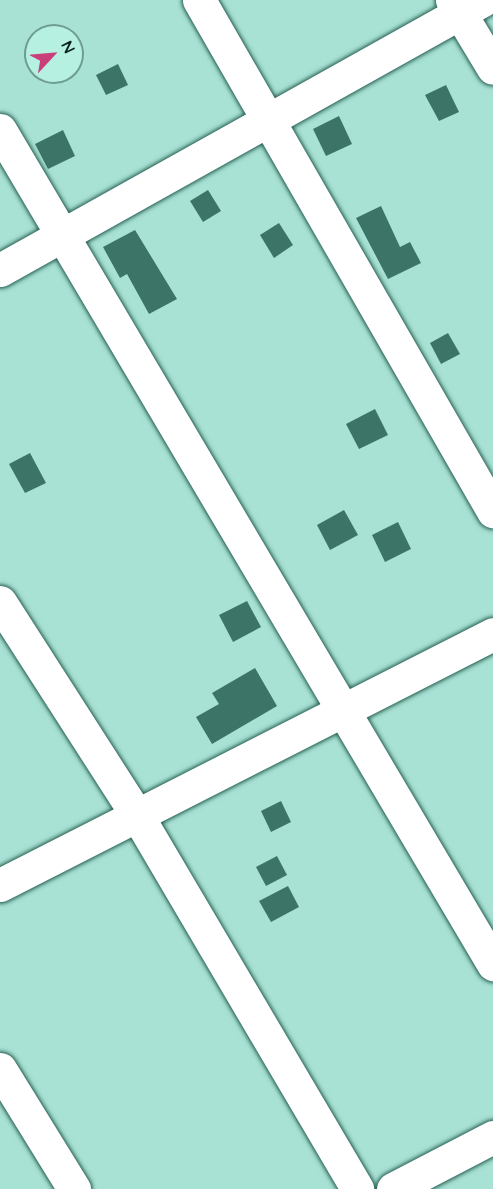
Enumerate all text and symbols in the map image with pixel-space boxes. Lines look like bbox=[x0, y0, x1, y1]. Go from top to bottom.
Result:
north arrow bbox=[24, 24, 84, 84]
text: N bbox=[57, 37, 80, 57]

